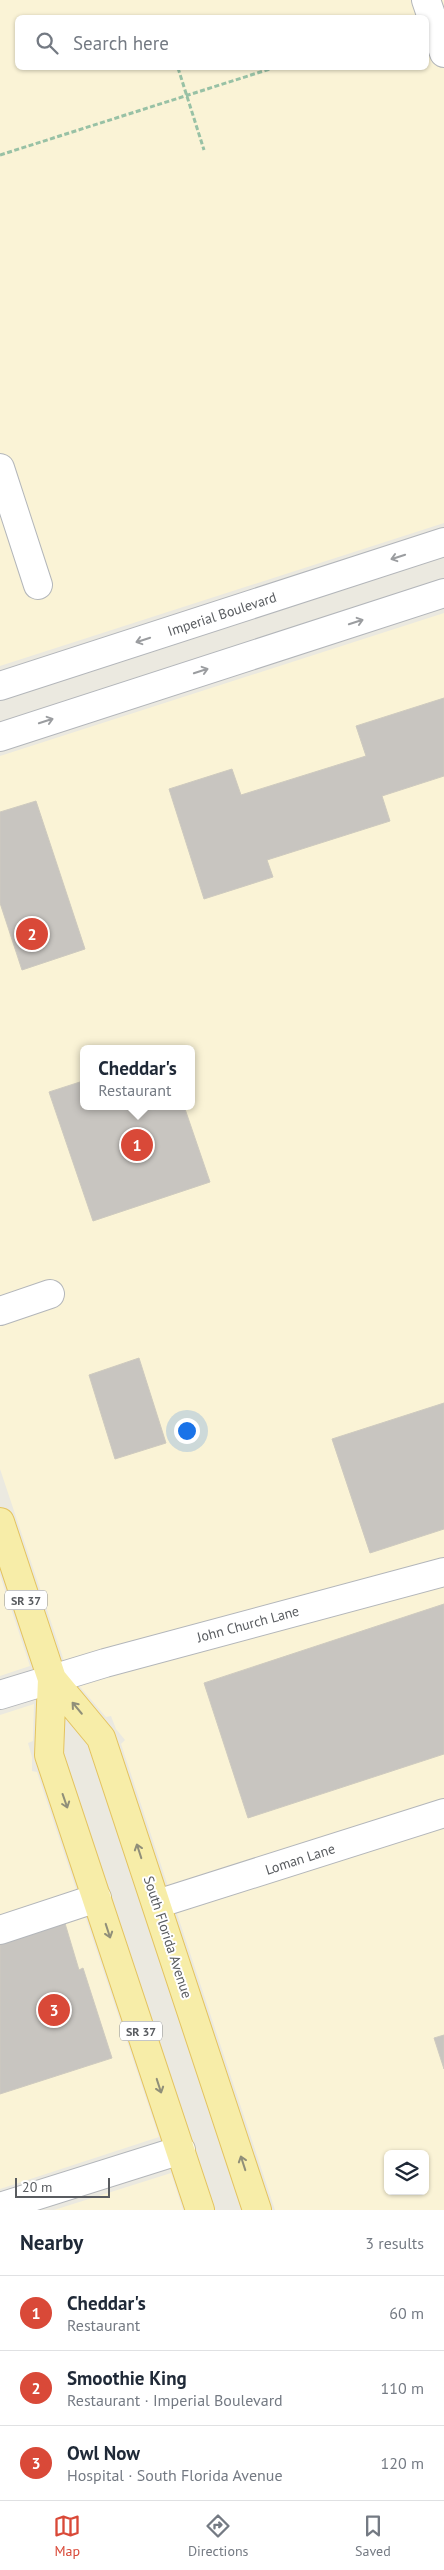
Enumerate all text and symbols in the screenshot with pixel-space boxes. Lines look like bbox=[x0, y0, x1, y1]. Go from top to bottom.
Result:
search box bbox=[15, 15, 429, 70]
icon: search bbox=[33, 29, 61, 57]
text: Search here bbox=[73, 31, 169, 55]
one-way arrow bbox=[390, 553, 406, 563]
street label: Imperial Boulevard bbox=[165, 588, 279, 640]
one-way arrow bbox=[347, 616, 363, 626]
one-way arrow bbox=[135, 635, 151, 645]
one-way arrow bbox=[193, 666, 208, 675]
one-way arrow bbox=[38, 716, 54, 725]
pin: 2 bbox=[16, 915, 48, 953]
popup bbox=[80, 1045, 195, 1110]
text: Cheddar's bbox=[98, 1056, 177, 1080]
text: Restaurant bbox=[98, 1080, 171, 1100]
pin: 1 bbox=[121, 1126, 153, 1164]
your location bbox=[174, 1418, 200, 1444]
road number: SR 37 bbox=[5, 1590, 47, 1610]
street label: John Church Lane bbox=[194, 1602, 301, 1647]
one-way arrow bbox=[71, 1702, 82, 1715]
one-way arrow bbox=[60, 1793, 70, 1809]
street label: Loman Lane bbox=[263, 1839, 337, 1879]
one-way arrow bbox=[134, 1844, 144, 1860]
street label: South Florida Avenue bbox=[140, 1874, 196, 2000]
one-way arrow bbox=[104, 1923, 113, 1939]
pin: 3 bbox=[38, 1991, 70, 2029]
road number: SR 37 bbox=[120, 2022, 162, 2040]
one-way arrow bbox=[155, 2077, 164, 2093]
map controls bbox=[384, 2150, 429, 2195]
button: layers bbox=[384, 2150, 429, 2195]
one-way arrow bbox=[237, 2156, 247, 2172]
scale bar bbox=[15, 2175, 110, 2198]
text: 20 m bbox=[22, 2178, 52, 2196]
text: Nearby bbox=[20, 2229, 83, 2256]
text: 3 results bbox=[365, 2233, 424, 2253]
text: Cheddar's bbox=[67, 2291, 146, 2315]
text: 1 bbox=[31, 2303, 41, 2323]
text: 60 m bbox=[389, 2303, 424, 2323]
text: Restaurant bbox=[67, 2315, 140, 2335]
text: Smoothie King bbox=[67, 2366, 187, 2390]
text: 2 bbox=[31, 2378, 41, 2398]
text: 110 m bbox=[381, 2378, 424, 2398]
text: Restaurant · Imperial Boulevard bbox=[67, 2390, 283, 2410]
text: Owl Now bbox=[67, 2441, 140, 2465]
text: 3 bbox=[31, 2453, 41, 2473]
text: 120 m bbox=[381, 2453, 424, 2473]
text: Hospital · South Florida Avenue bbox=[67, 2465, 283, 2485]
tab: Map bbox=[53, 2512, 81, 2560]
tab: Directions bbox=[188, 2512, 248, 2560]
tab: Saved bbox=[355, 2512, 391, 2560]

